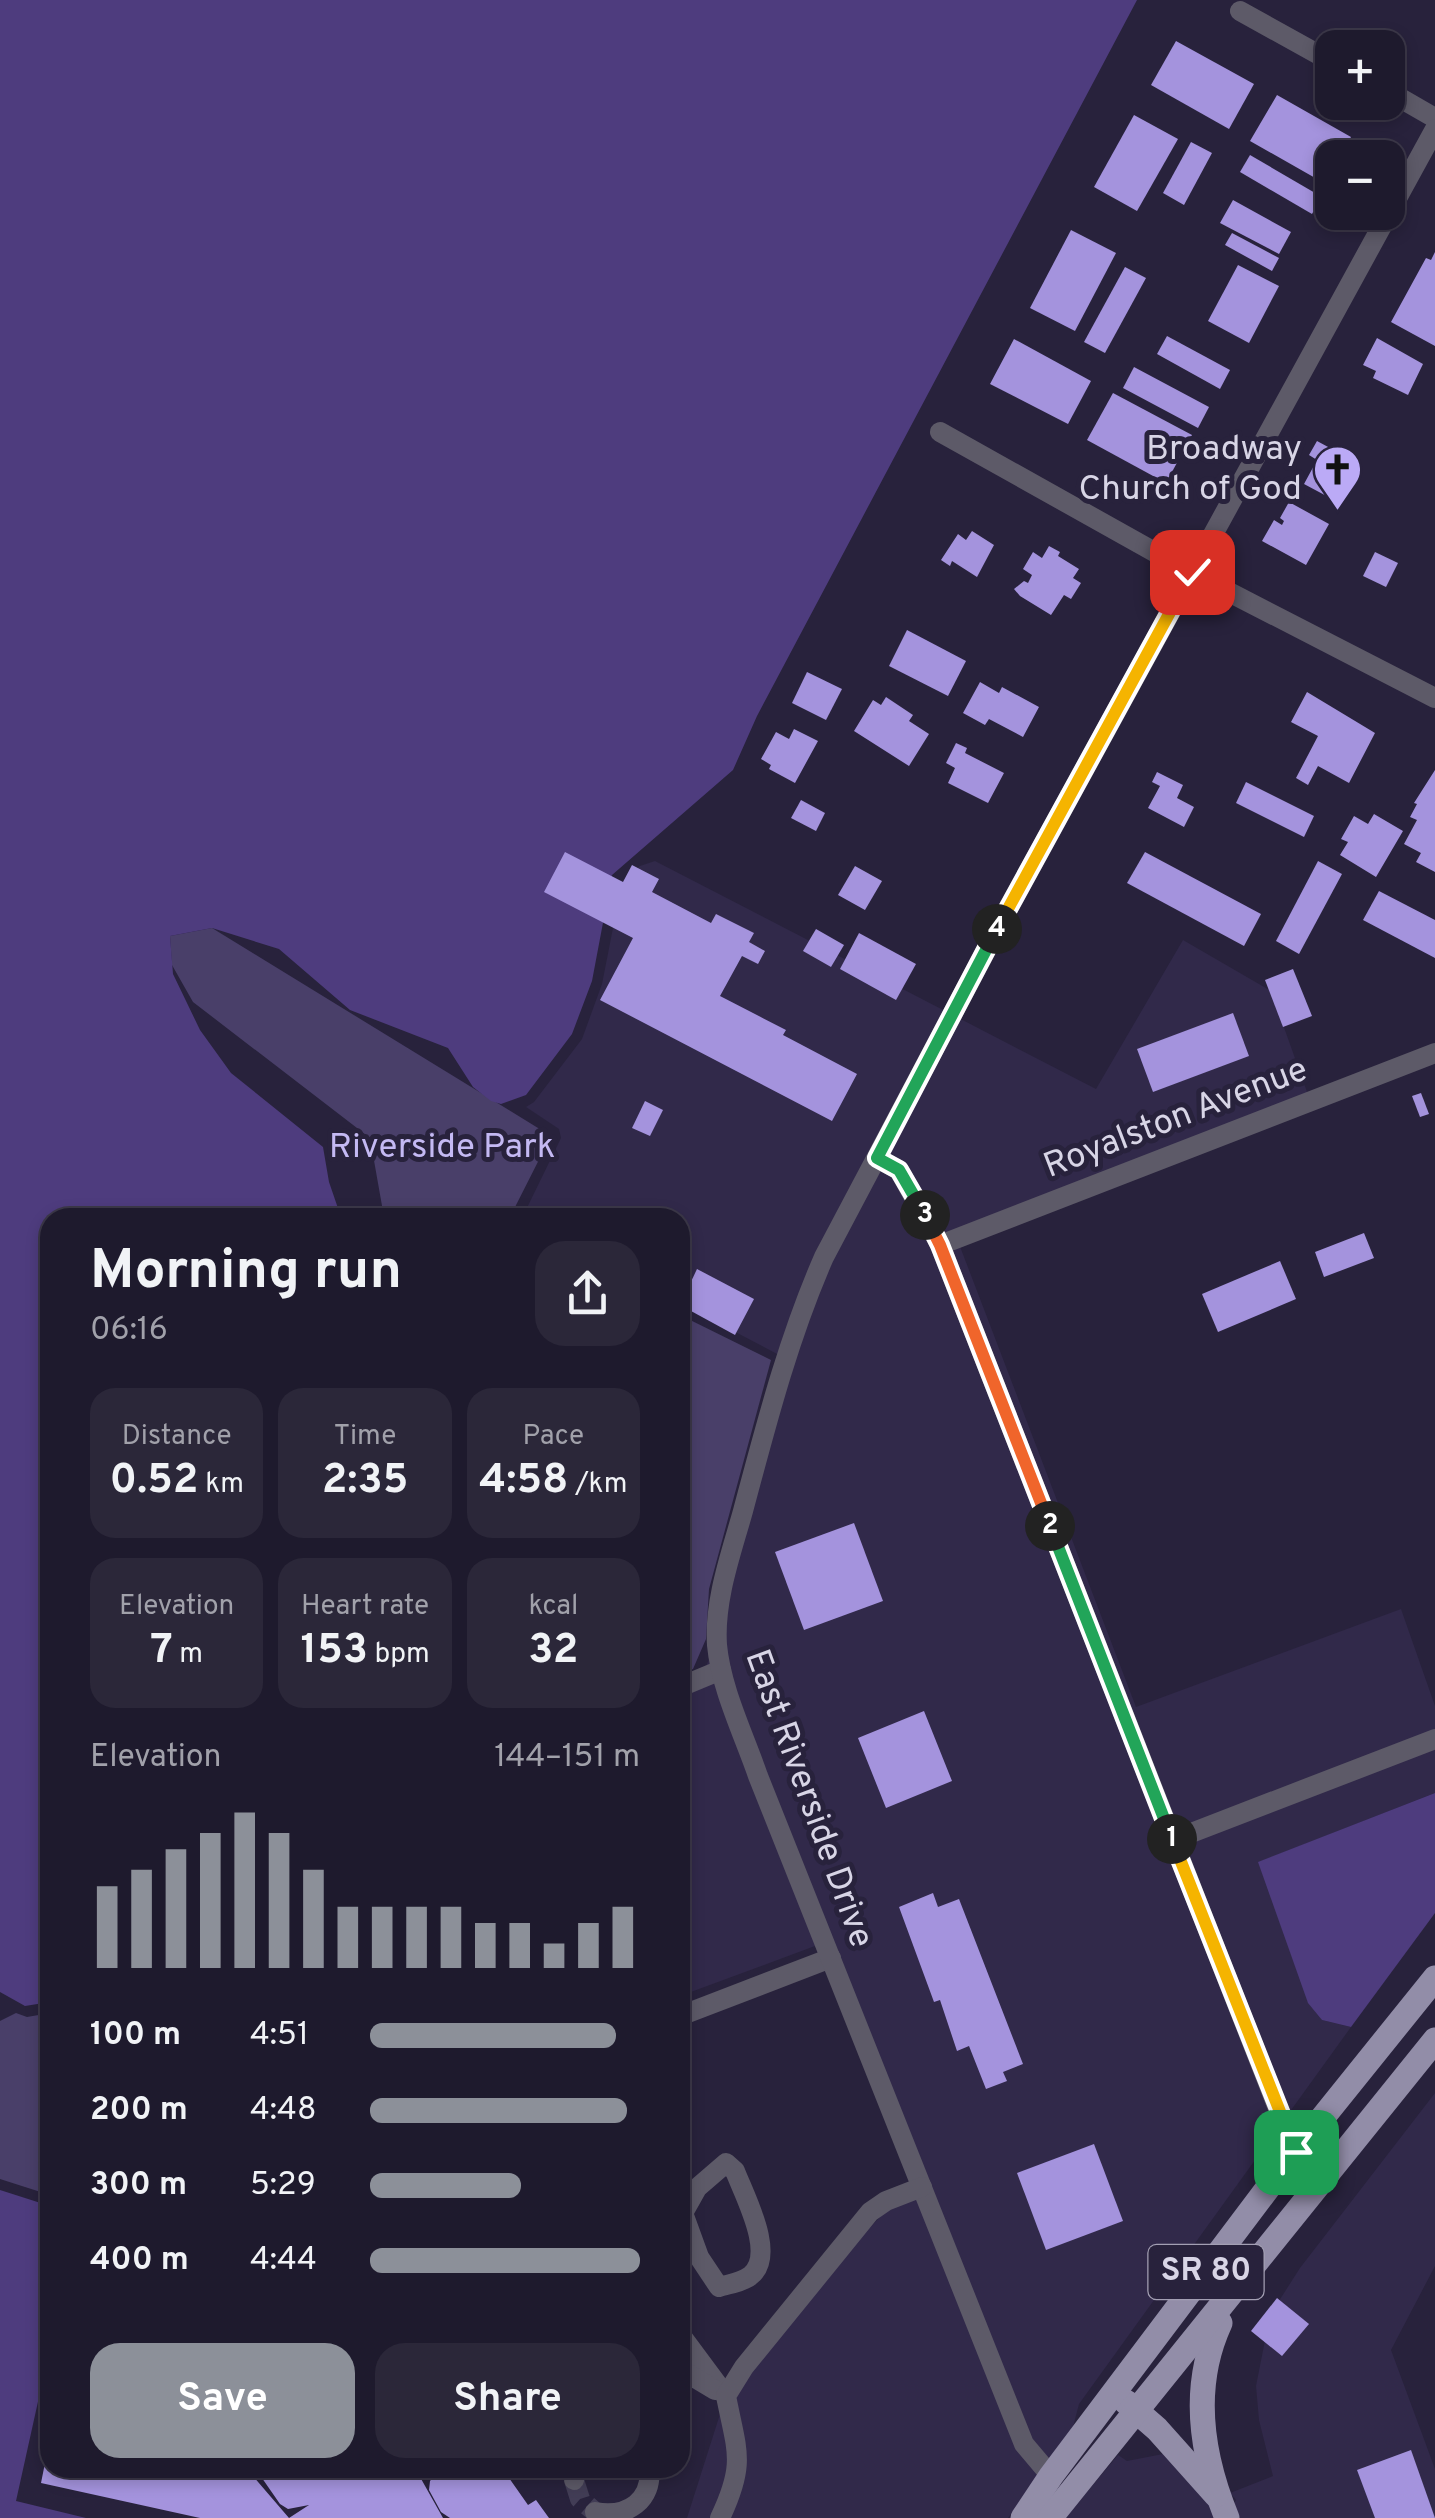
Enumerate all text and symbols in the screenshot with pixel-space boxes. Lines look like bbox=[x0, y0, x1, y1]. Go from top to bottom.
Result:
map controls bbox=[1315, 30, 1405, 230]
button: + bbox=[1315, 30, 1405, 120]
button: − bbox=[1315, 140, 1405, 230]
place label: Broadway Church of God bbox=[1079, 428, 1302, 512]
church icon: Broadway Church of God bbox=[1311, 444, 1363, 512]
pin bbox=[1150, 530, 1235, 615]
icon: check bbox=[1165, 545, 1220, 600]
pin: 4 bbox=[972, 904, 1022, 954]
text: 4 bbox=[988, 911, 1006, 947]
street label: Royalston Avenue bbox=[1038, 1048, 1314, 1190]
park label: Riverside Park bbox=[329, 1126, 555, 1170]
pin: 3 bbox=[900, 1190, 950, 1240]
text: 3 bbox=[917, 1197, 933, 1233]
text: Morning run bbox=[90, 1238, 402, 1308]
button: share bbox=[535, 1241, 640, 1346]
text: 06:16 bbox=[90, 1311, 168, 1351]
text: Distance bbox=[122, 1419, 232, 1455]
text: Time bbox=[334, 1419, 396, 1455]
text: Pace bbox=[523, 1419, 584, 1455]
text: 0.52 bbox=[109, 1455, 199, 1508]
text: 2:35 bbox=[322, 1455, 408, 1508]
text: 4:58 bbox=[479, 1455, 569, 1508]
text: km bbox=[199, 1467, 244, 1503]
text: /km bbox=[569, 1467, 627, 1503]
pin: 2 bbox=[1025, 1501, 1075, 1551]
text: 2 bbox=[1041, 1508, 1059, 1544]
text: Elevation bbox=[119, 1589, 234, 1625]
text: Heart rate bbox=[301, 1589, 429, 1625]
text: kcal bbox=[528, 1589, 578, 1625]
text: 7 bbox=[150, 1625, 173, 1678]
text: 153 bbox=[300, 1625, 368, 1678]
text: 32 bbox=[528, 1625, 578, 1678]
text: m bbox=[173, 1637, 203, 1673]
text: bpm bbox=[368, 1637, 430, 1673]
street label: East Riverside Drive bbox=[734, 1644, 882, 1954]
text: Elevation bbox=[90, 1738, 222, 1778]
text: 144–151 m bbox=[494, 1738, 640, 1778]
pin: 1 bbox=[1147, 1814, 1197, 1864]
text: 1 bbox=[1166, 1821, 1178, 1857]
text: 100 m bbox=[90, 2016, 181, 2056]
text: 4:51 bbox=[250, 2016, 309, 2056]
text: 200 m bbox=[90, 2091, 188, 2131]
text: 4:48 bbox=[250, 2091, 317, 2131]
pin bbox=[1254, 2110, 1339, 2195]
icon: arrive bbox=[1269, 2125, 1324, 2180]
text: 300 m bbox=[90, 2166, 187, 2206]
text: 5:29 bbox=[250, 2166, 316, 2206]
text: 400 m bbox=[90, 2241, 189, 2281]
text: 4:44 bbox=[250, 2241, 317, 2281]
road number: SR 80 bbox=[1148, 2245, 1264, 2299]
button: Save bbox=[90, 2343, 355, 2458]
button: Share bbox=[375, 2343, 640, 2458]

